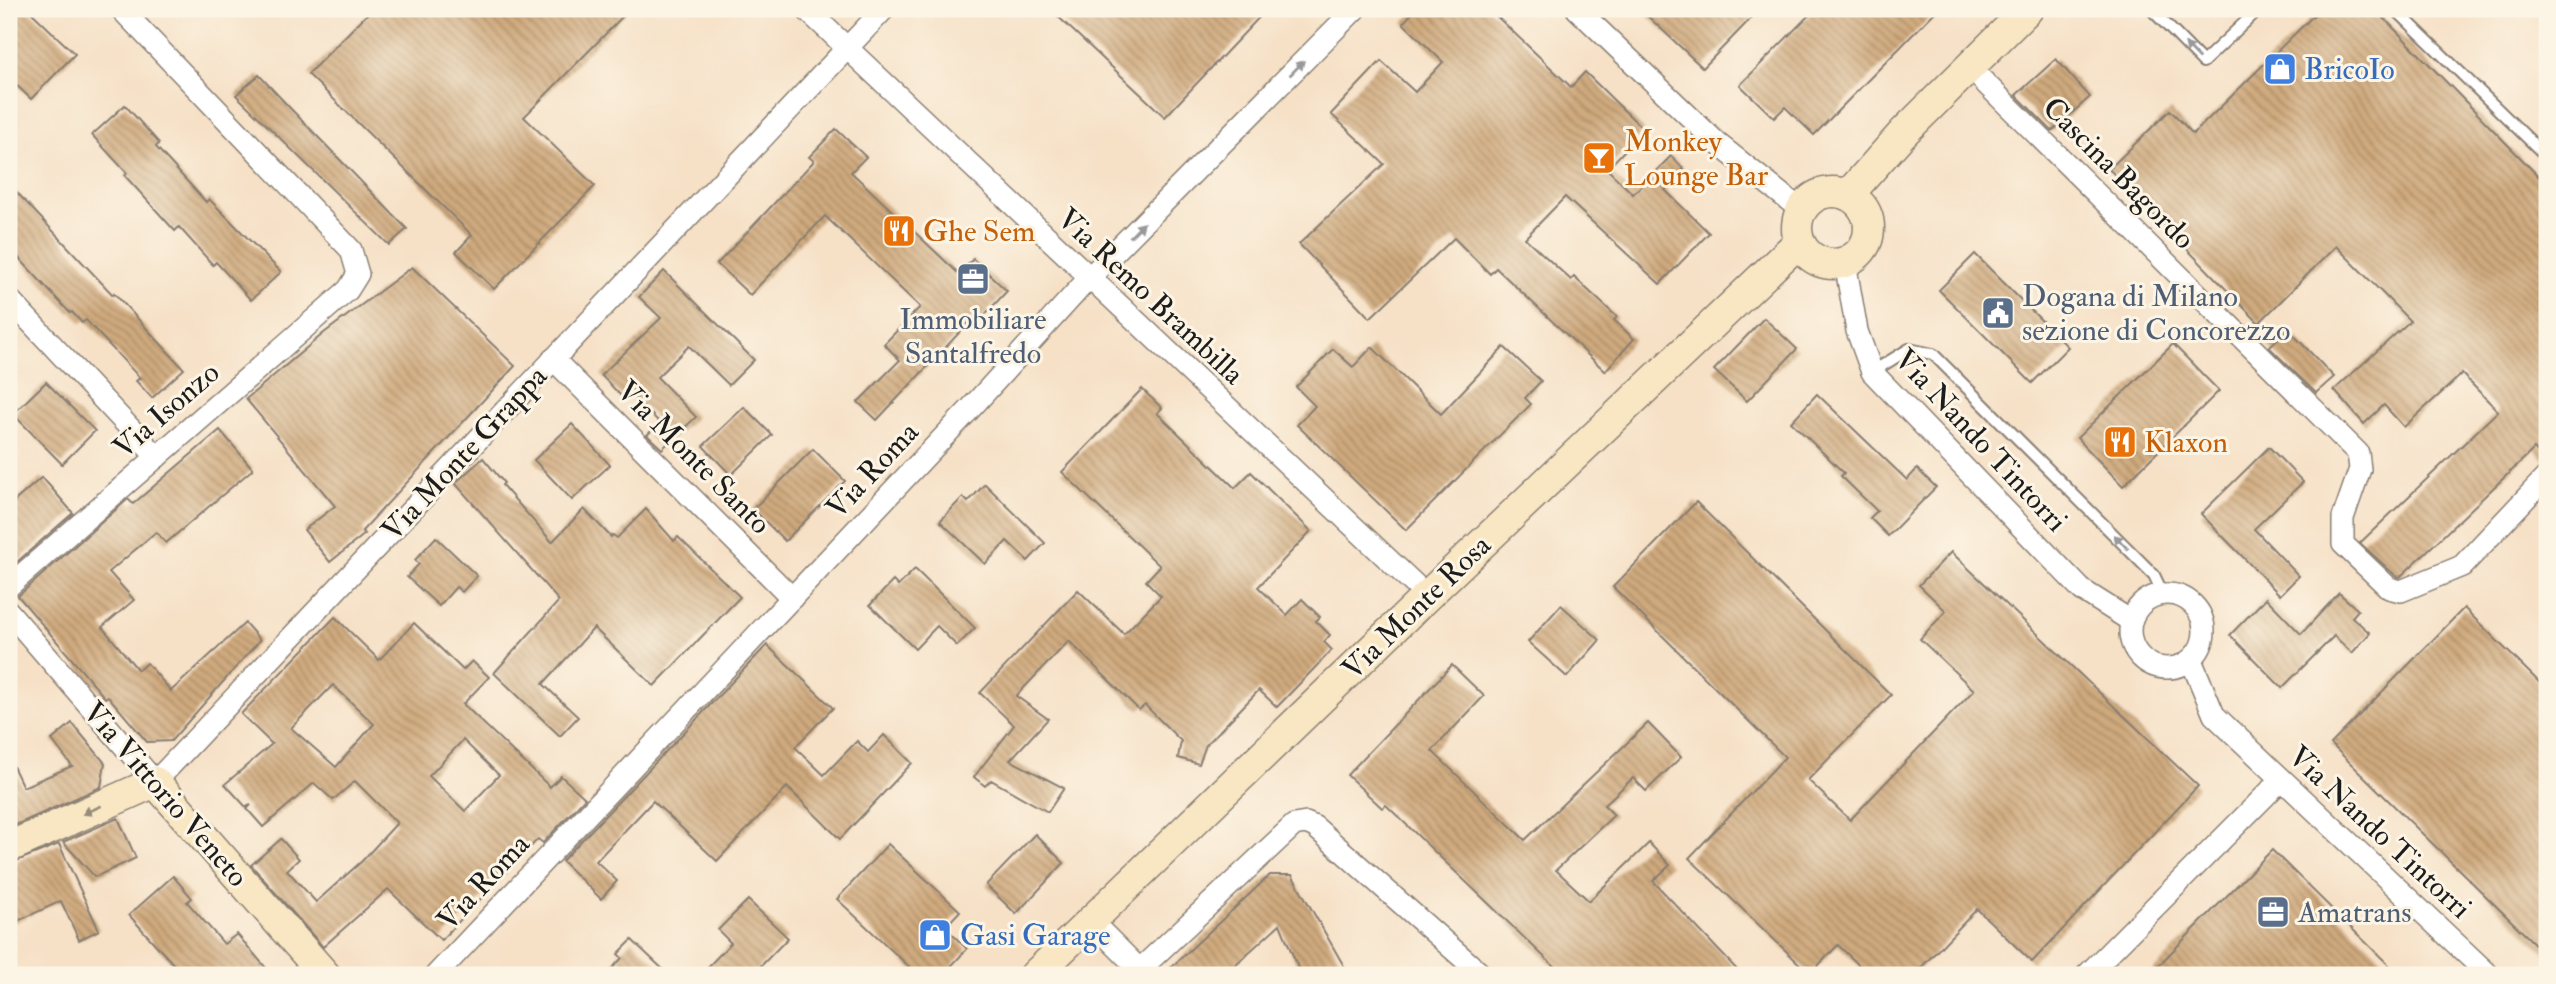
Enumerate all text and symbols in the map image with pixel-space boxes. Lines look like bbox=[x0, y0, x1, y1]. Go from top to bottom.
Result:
one-way arrow bbox=[2185, 43, 2201, 60]
shop icon: BricoIo bbox=[2261, 50, 2299, 88]
place label: BricoIo bbox=[2304, 51, 2395, 88]
one-way arrow bbox=[1288, 60, 1304, 77]
street label: Cascina Bagordo bbox=[2035, 90, 2202, 257]
place label: Monkey Lounge Bar bbox=[1624, 123, 1768, 194]
bar icon: Monkey Lounge Bar bbox=[1580, 139, 1618, 177]
street label: Via Remo Brambilla bbox=[1050, 200, 1252, 393]
restaurant icon: Ghe Sem bbox=[880, 212, 918, 250]
place label: Ghe Sem bbox=[923, 213, 1035, 250]
one-way arrow bbox=[1128, 222, 1144, 239]
office icon: Immobiliare Santalfredo bbox=[954, 260, 992, 298]
place label: Dogana di Milano sezione di Concorezzo bbox=[2022, 278, 2290, 349]
public building icon: Dogana di Milano sezione di Concorezzo bbox=[1979, 294, 2017, 332]
place label: Immobiliare Santalfredo bbox=[899, 301, 1047, 372]
street label: Via Nando Tintorri bbox=[1886, 341, 2075, 540]
street label: Via Isonzo bbox=[106, 354, 227, 467]
street label: Via Monte Grappa bbox=[374, 358, 555, 549]
street label: Via Monte Santo bbox=[609, 373, 778, 542]
street label: Via Roma bbox=[818, 414, 927, 526]
restaurant icon: Klaxon bbox=[2101, 423, 2139, 461]
place label: Klaxon bbox=[2144, 424, 2228, 461]
street label: Via Monte Rosa bbox=[1334, 527, 1499, 688]
one-way arrow bbox=[2112, 533, 2129, 550]
street label: Via Vittorio Veneto bbox=[75, 694, 256, 895]
street label: Via Nando Tintorri bbox=[2280, 738, 2479, 927]
one-way arrow bbox=[82, 804, 102, 816]
street label: Via Roma bbox=[429, 826, 538, 938]
office icon: Amatrans bbox=[2254, 893, 2292, 931]
place label: Amatrans bbox=[2297, 894, 2412, 931]
shop icon: Gasi Garage bbox=[916, 916, 954, 954]
place label: Gasi Garage bbox=[960, 917, 1110, 954]

